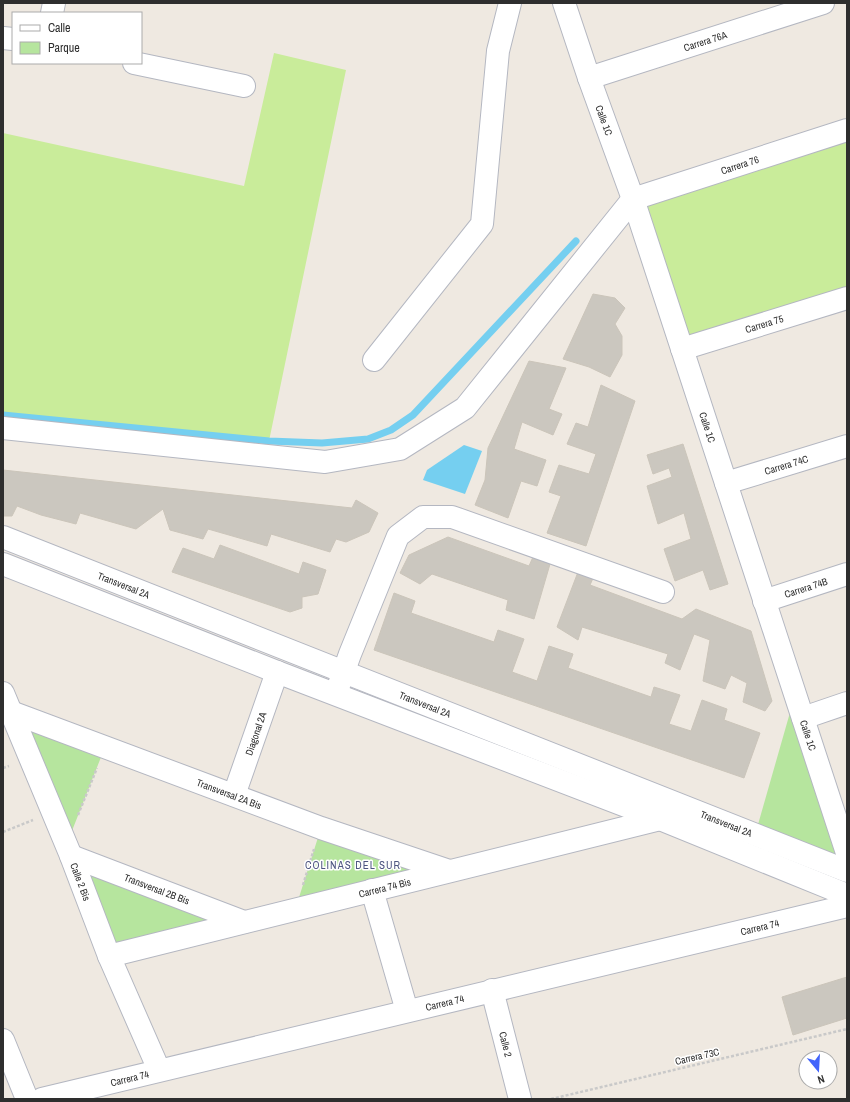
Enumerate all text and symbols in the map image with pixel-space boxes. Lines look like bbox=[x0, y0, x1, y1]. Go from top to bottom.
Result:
legend bbox=[12, 12, 142, 64]
text: Calle bbox=[48, 20, 70, 36]
street label: Carrera 76A bbox=[682, 28, 729, 54]
text: Parque bbox=[48, 40, 80, 56]
street label: Calle 1C bbox=[592, 103, 615, 137]
street label: Carrera 76 bbox=[719, 153, 761, 177]
street label: Carrera 75 bbox=[744, 312, 785, 336]
street label: Calle 1C bbox=[696, 410, 718, 444]
street label: Carrera 74C bbox=[763, 452, 810, 478]
street label: Transversal 2A bbox=[96, 569, 152, 602]
street label: Carrera 74B bbox=[783, 575, 830, 601]
street label: Transversal 2A bbox=[397, 688, 453, 721]
street label: Diagonal 2A bbox=[242, 710, 270, 757]
street label: Calle 1C bbox=[797, 718, 819, 752]
street label: Transversal 2A Bis bbox=[195, 776, 263, 812]
street label: Transversal 2A bbox=[698, 808, 755, 840]
district label: COLINAS DEL SUR bbox=[305, 858, 401, 872]
street label: Calle 2 Bis bbox=[67, 861, 93, 903]
street label: Transversal 2B Bis bbox=[122, 871, 191, 908]
street label: Carrera 74 Bis bbox=[357, 875, 412, 901]
street label: Carrera 74 bbox=[739, 916, 781, 938]
street label: Carrera 74 bbox=[424, 992, 466, 1014]
street label: Calle 2 bbox=[496, 1030, 515, 1059]
street label: Carrera 73C bbox=[674, 1045, 721, 1068]
north arrow bbox=[798, 1050, 838, 1090]
street label: Carrera 74 bbox=[109, 1068, 151, 1089]
text: N bbox=[816, 1072, 826, 1087]

